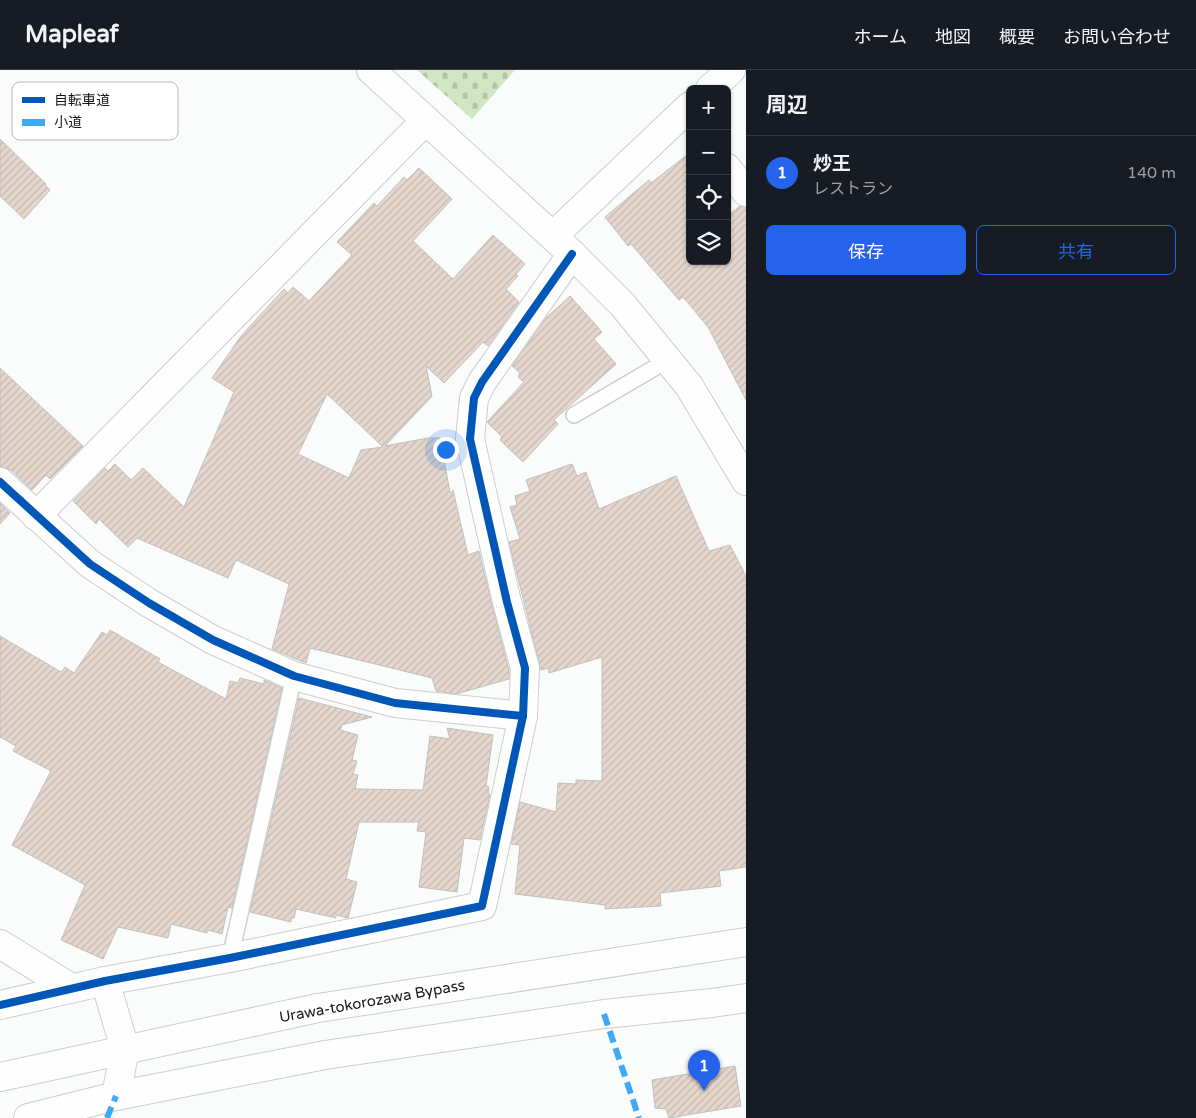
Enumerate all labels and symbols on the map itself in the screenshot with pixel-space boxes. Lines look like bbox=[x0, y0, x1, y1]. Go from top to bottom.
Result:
legend bbox=[12, 82, 178, 140]
text: 自転車道 bbox=[54, 92, 110, 109]
text: 小道 bbox=[54, 114, 82, 131]
your location bbox=[433, 437, 459, 463]
street label: Urawa-tokorozawa Bypass bbox=[278, 976, 466, 1026]
pin: 1 bbox=[688, 1050, 720, 1091]

